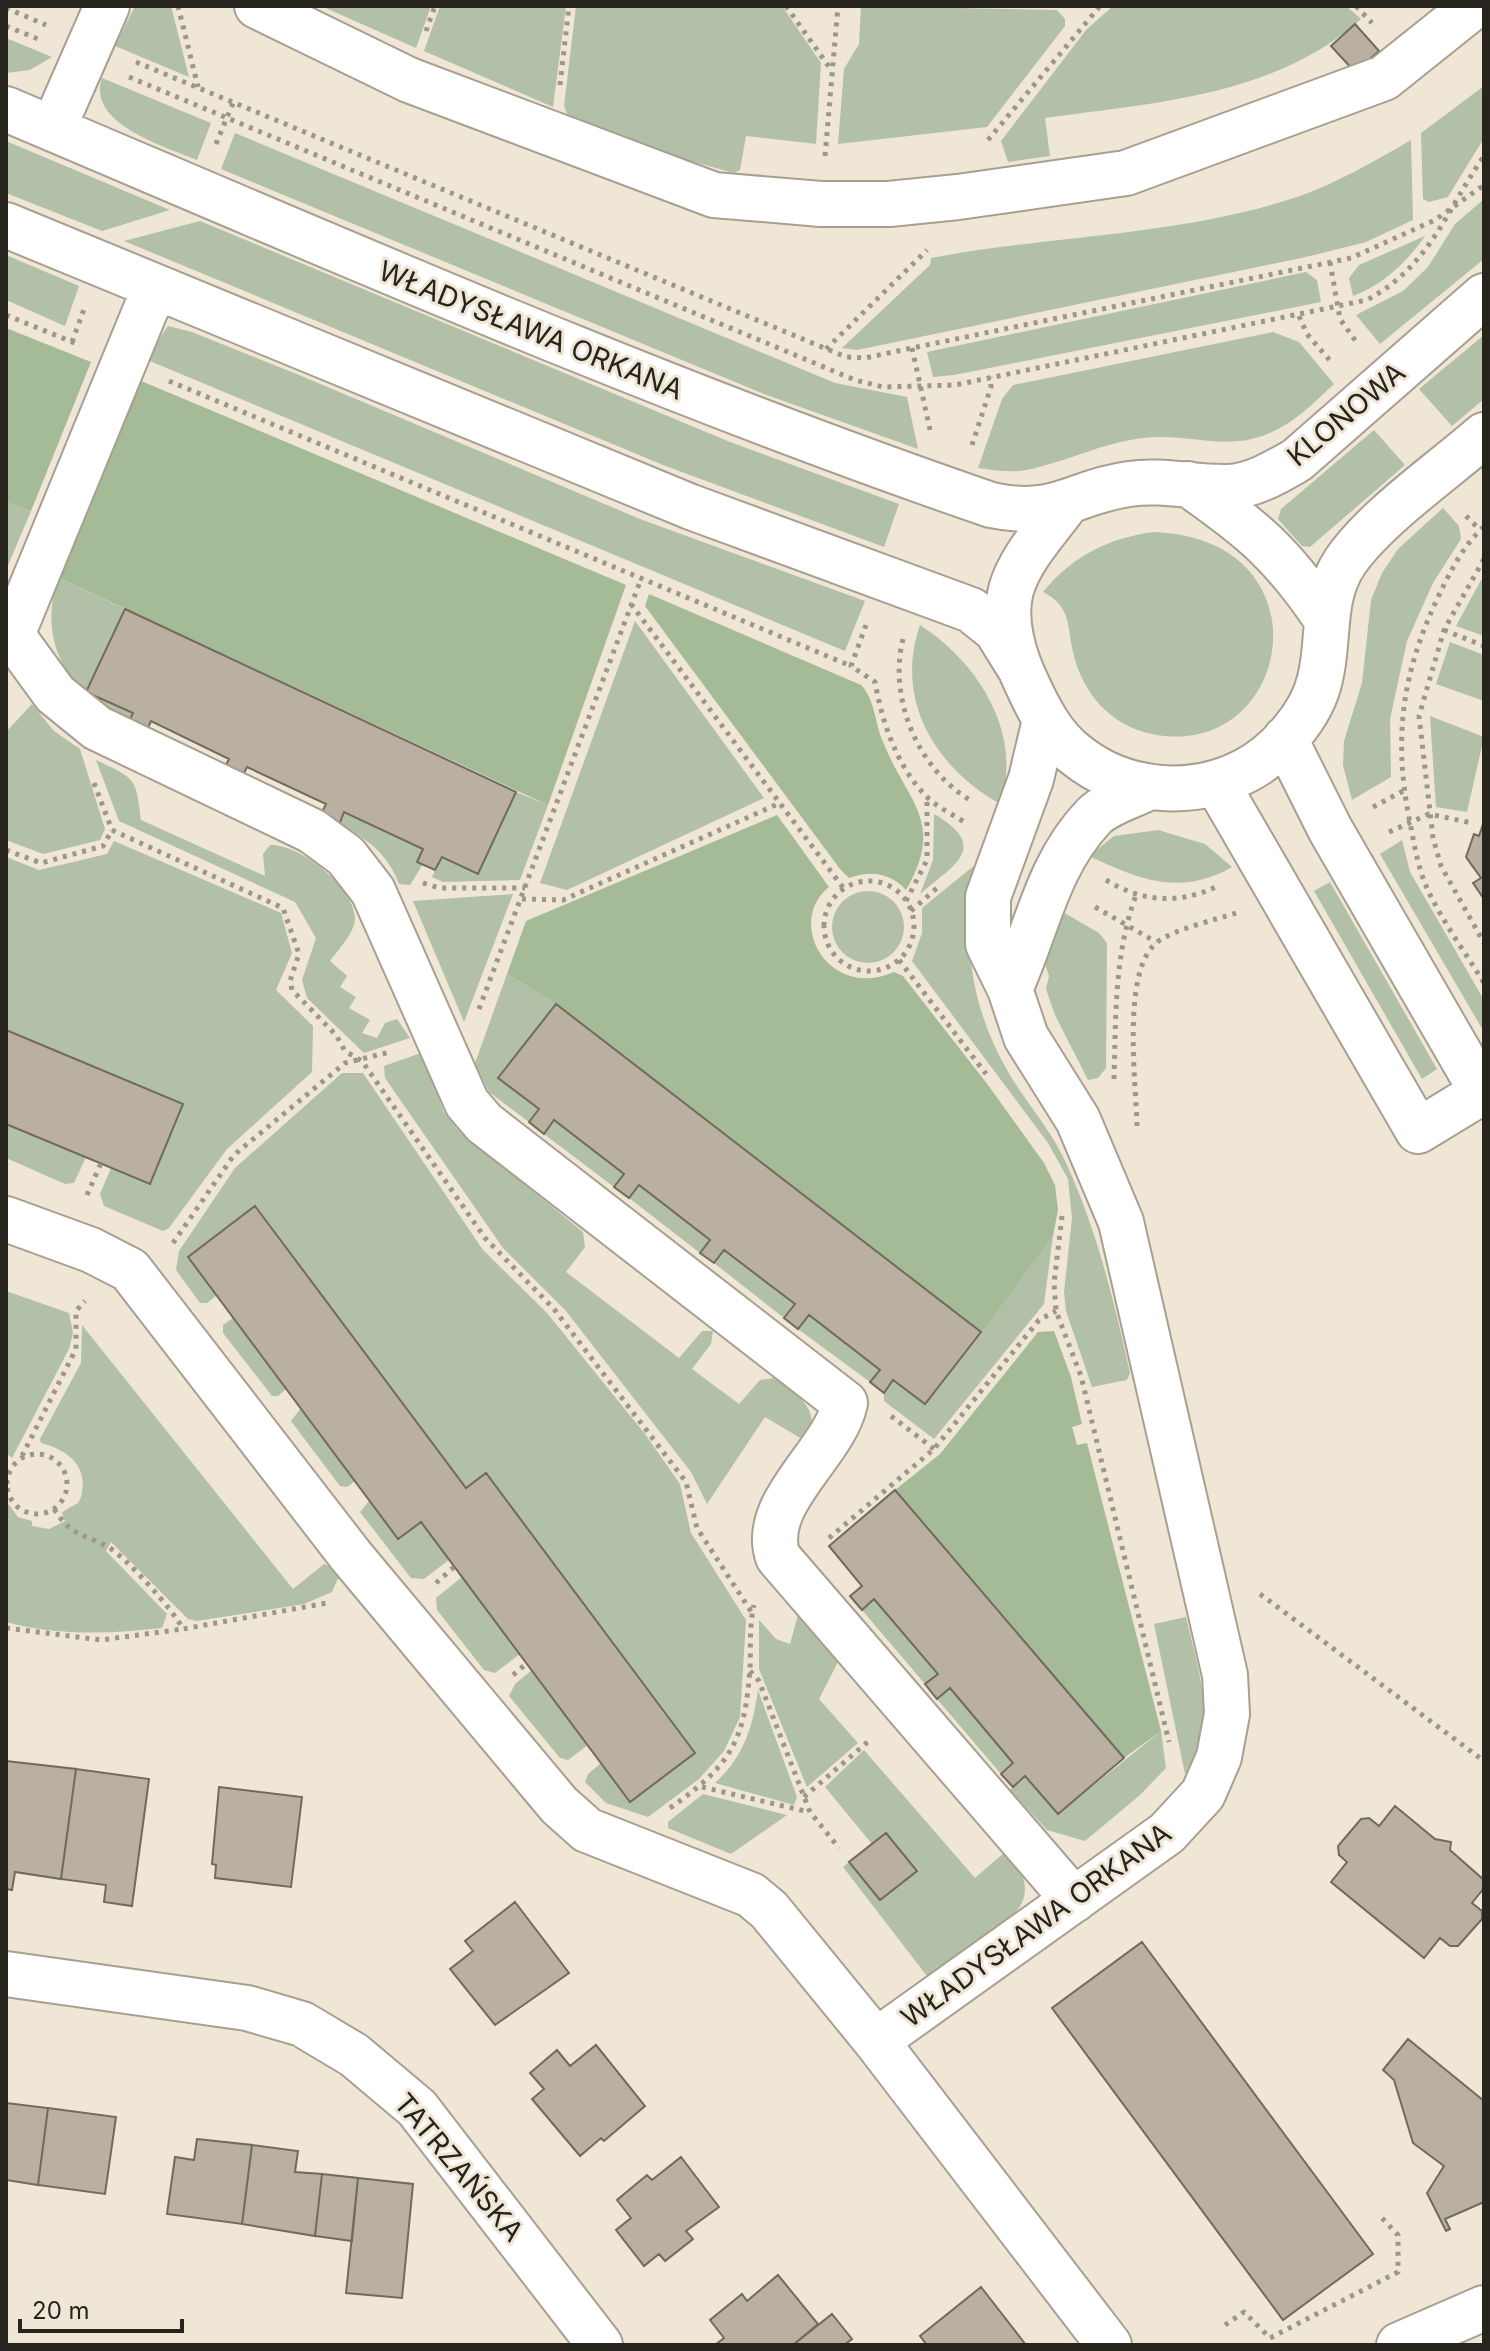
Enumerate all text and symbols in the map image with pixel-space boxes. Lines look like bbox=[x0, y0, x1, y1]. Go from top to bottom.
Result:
street label: WŁADYSŁAWA ORKANA bbox=[374, 253, 688, 407]
street label: KLONOWA bbox=[1280, 355, 1412, 473]
street label: WŁADYSŁAWA ORKANA bbox=[894, 1816, 1178, 2034]
street label: TATRZAŃSKA bbox=[387, 2085, 532, 2248]
scale bar bbox=[20, 2283, 182, 2333]
text: 20 m bbox=[32, 2296, 90, 2325]

